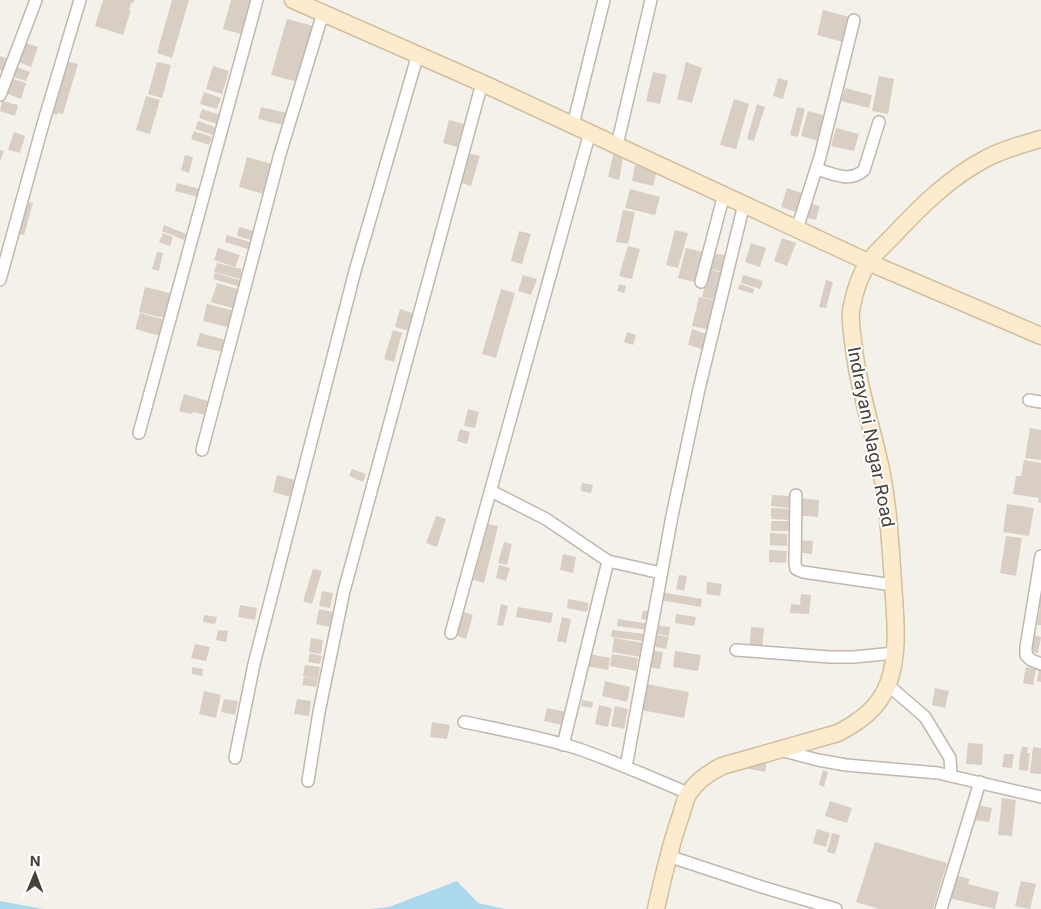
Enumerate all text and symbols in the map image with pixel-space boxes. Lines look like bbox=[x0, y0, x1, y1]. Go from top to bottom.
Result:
street label: Indrayani Nagar Road bbox=[844, 345, 899, 529]
north arrow bbox=[10, 849, 60, 899]
text: N bbox=[30, 852, 41, 869]

